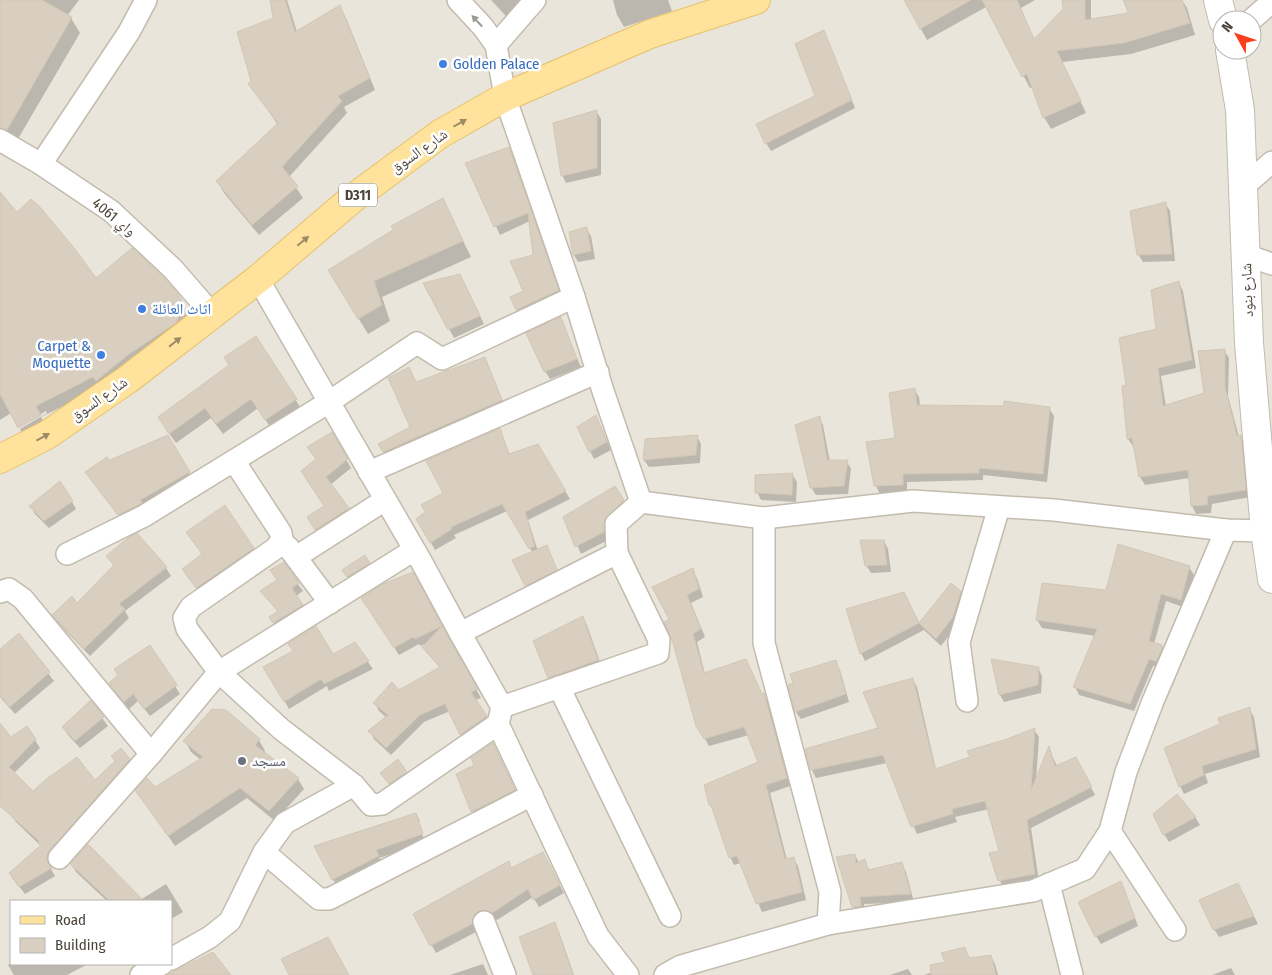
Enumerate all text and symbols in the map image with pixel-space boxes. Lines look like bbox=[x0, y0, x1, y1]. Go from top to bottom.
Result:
north arrow bbox=[1212, 10, 1262, 60]
one-way arrow bbox=[471, 15, 483, 27]
text: N bbox=[1218, 18, 1237, 36]
place label: Golden Palace bbox=[453, 55, 539, 73]
marker: Golden Palace bbox=[437, 58, 449, 70]
one-way arrow bbox=[454, 118, 467, 127]
street label: شارع السوق bbox=[387, 125, 452, 178]
road number: D311 bbox=[339, 184, 377, 206]
street label: واي 4061 bbox=[87, 194, 140, 242]
one-way arrow bbox=[296, 235, 308, 247]
street label: شارع بنود bbox=[1237, 263, 1258, 317]
place label: اثاث العائلة bbox=[152, 300, 211, 318]
marker: اثاث العائلة bbox=[136, 303, 148, 315]
place label: Carpet & Moquette bbox=[32, 337, 91, 372]
one-way arrow bbox=[169, 337, 182, 348]
marker: Carpet & Moquette bbox=[95, 349, 107, 361]
street label: شارع السوق bbox=[67, 373, 132, 426]
one-way arrow bbox=[36, 433, 51, 441]
place label: مسجد bbox=[252, 752, 286, 770]
marker: مسجد bbox=[236, 755, 248, 767]
legend bbox=[10, 900, 172, 965]
text: Road bbox=[55, 911, 86, 929]
text: Building bbox=[55, 936, 106, 954]

